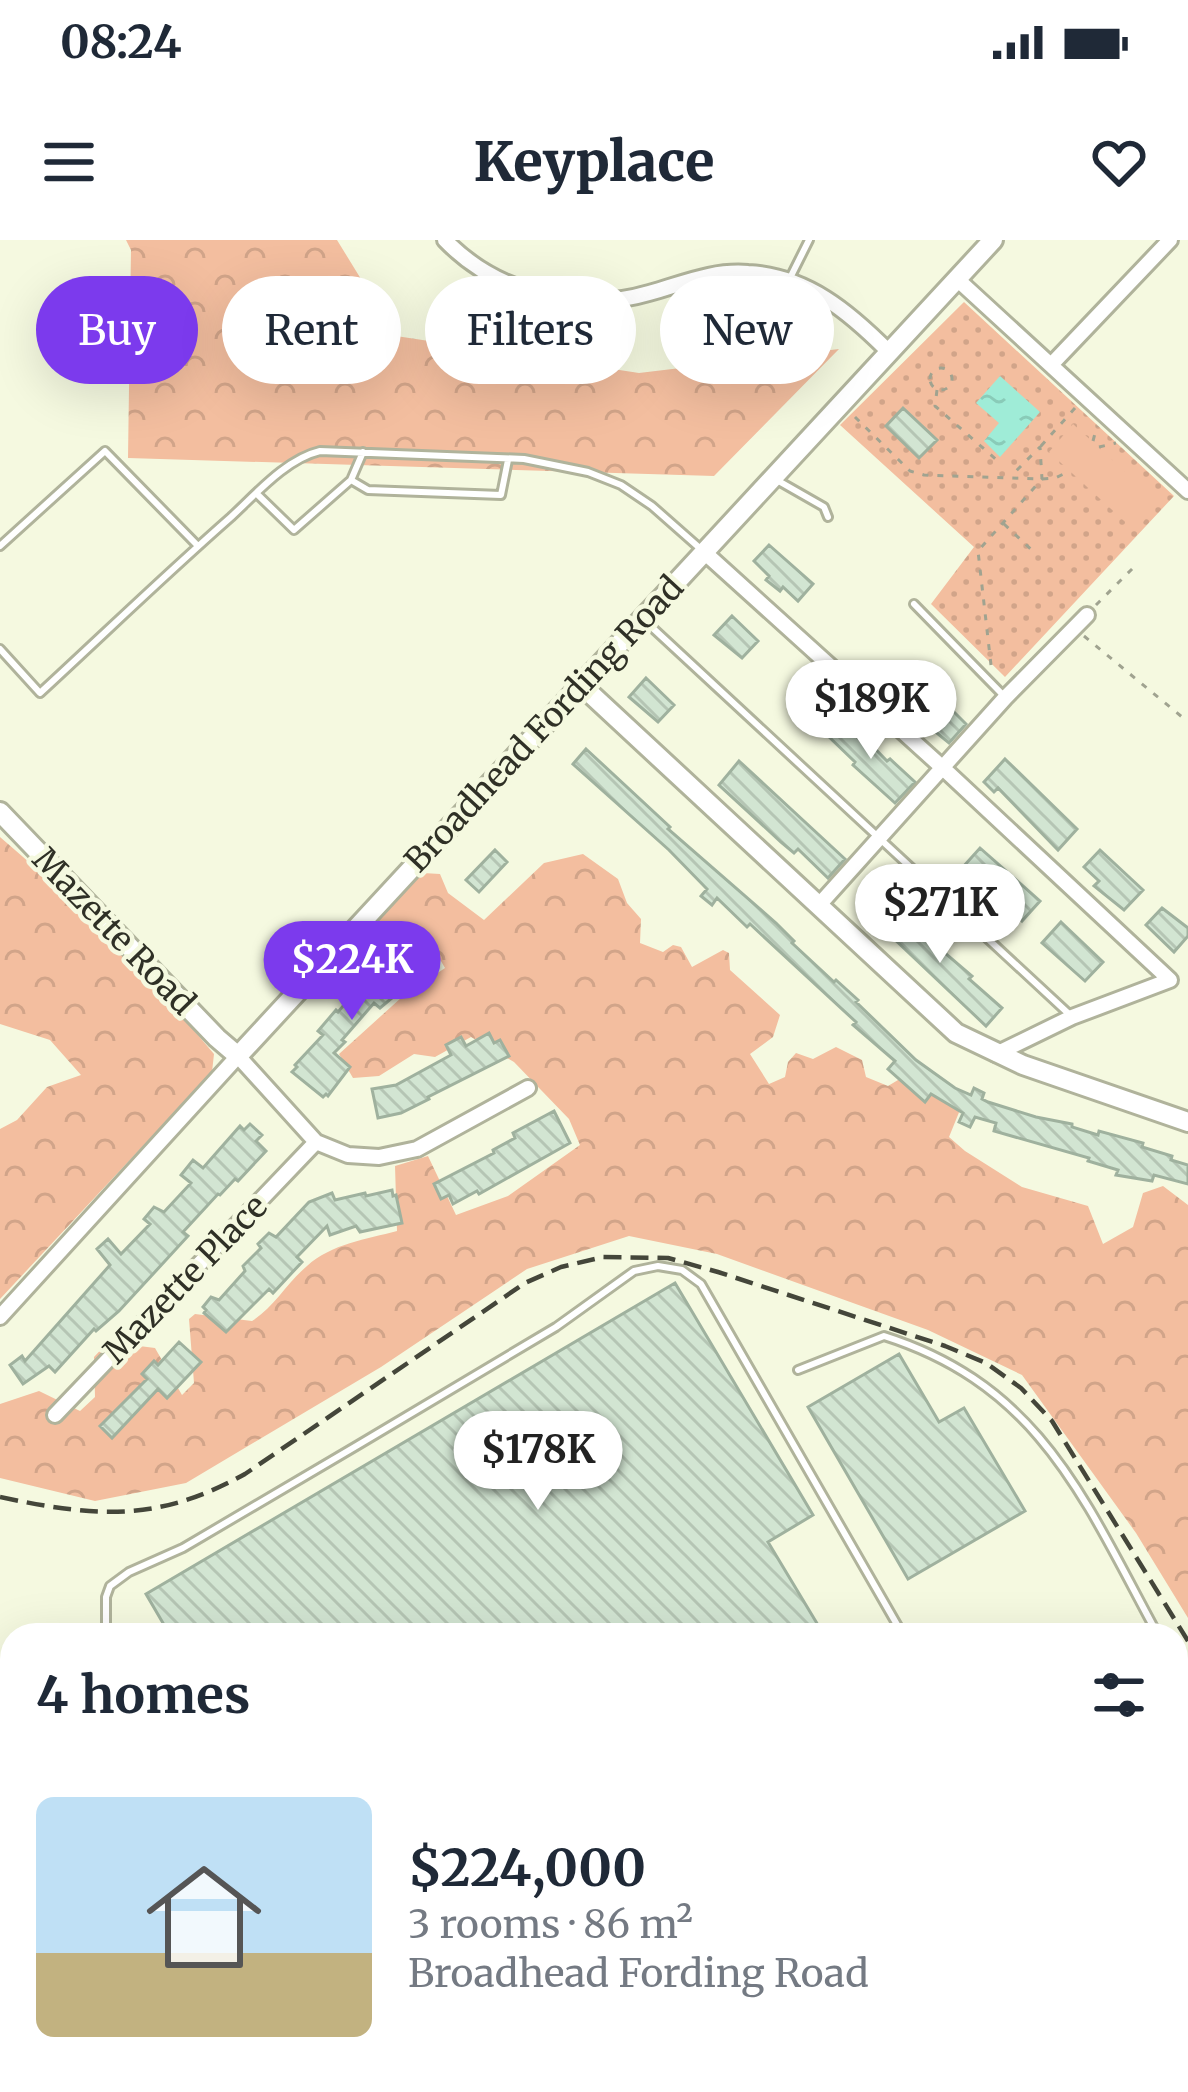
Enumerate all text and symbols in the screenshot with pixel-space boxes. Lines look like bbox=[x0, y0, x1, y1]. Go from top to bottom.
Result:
text: 08:24 bbox=[60, 14, 182, 70]
text: Keyplace bbox=[474, 128, 715, 196]
icon: menu bbox=[36, 129, 102, 195]
icon: heart bbox=[1086, 129, 1152, 195]
chip: Buy bbox=[36, 276, 198, 384]
chip: Rent bbox=[222, 276, 401, 384]
chip: Filters bbox=[425, 276, 636, 384]
chip: New bbox=[660, 276, 834, 384]
street label: Broadhead Fording Road bbox=[396, 567, 692, 881]
pin: $189K bbox=[787, 660, 955, 762]
text: $189K bbox=[813, 674, 929, 723]
street label: Mazette Road bbox=[24, 839, 204, 1023]
pin: $271K bbox=[856, 864, 1024, 966]
text: $271K bbox=[882, 878, 998, 927]
pin: $224K bbox=[268, 921, 436, 1023]
text: $224K bbox=[291, 935, 413, 984]
street label: Mazette Place bbox=[94, 1186, 276, 1372]
pin: $178K bbox=[454, 1411, 622, 1513]
text: $178K bbox=[481, 1425, 595, 1474]
icon: filters bbox=[1086, 1662, 1152, 1728]
text: 4 homes bbox=[36, 1663, 250, 1727]
text: $224,000 bbox=[408, 1836, 646, 1900]
icon: home bbox=[132, 1845, 276, 1989]
text: 3 rooms · 86 m² bbox=[408, 1900, 693, 1949]
text: Broadhead Fording Road bbox=[408, 1949, 869, 1998]

